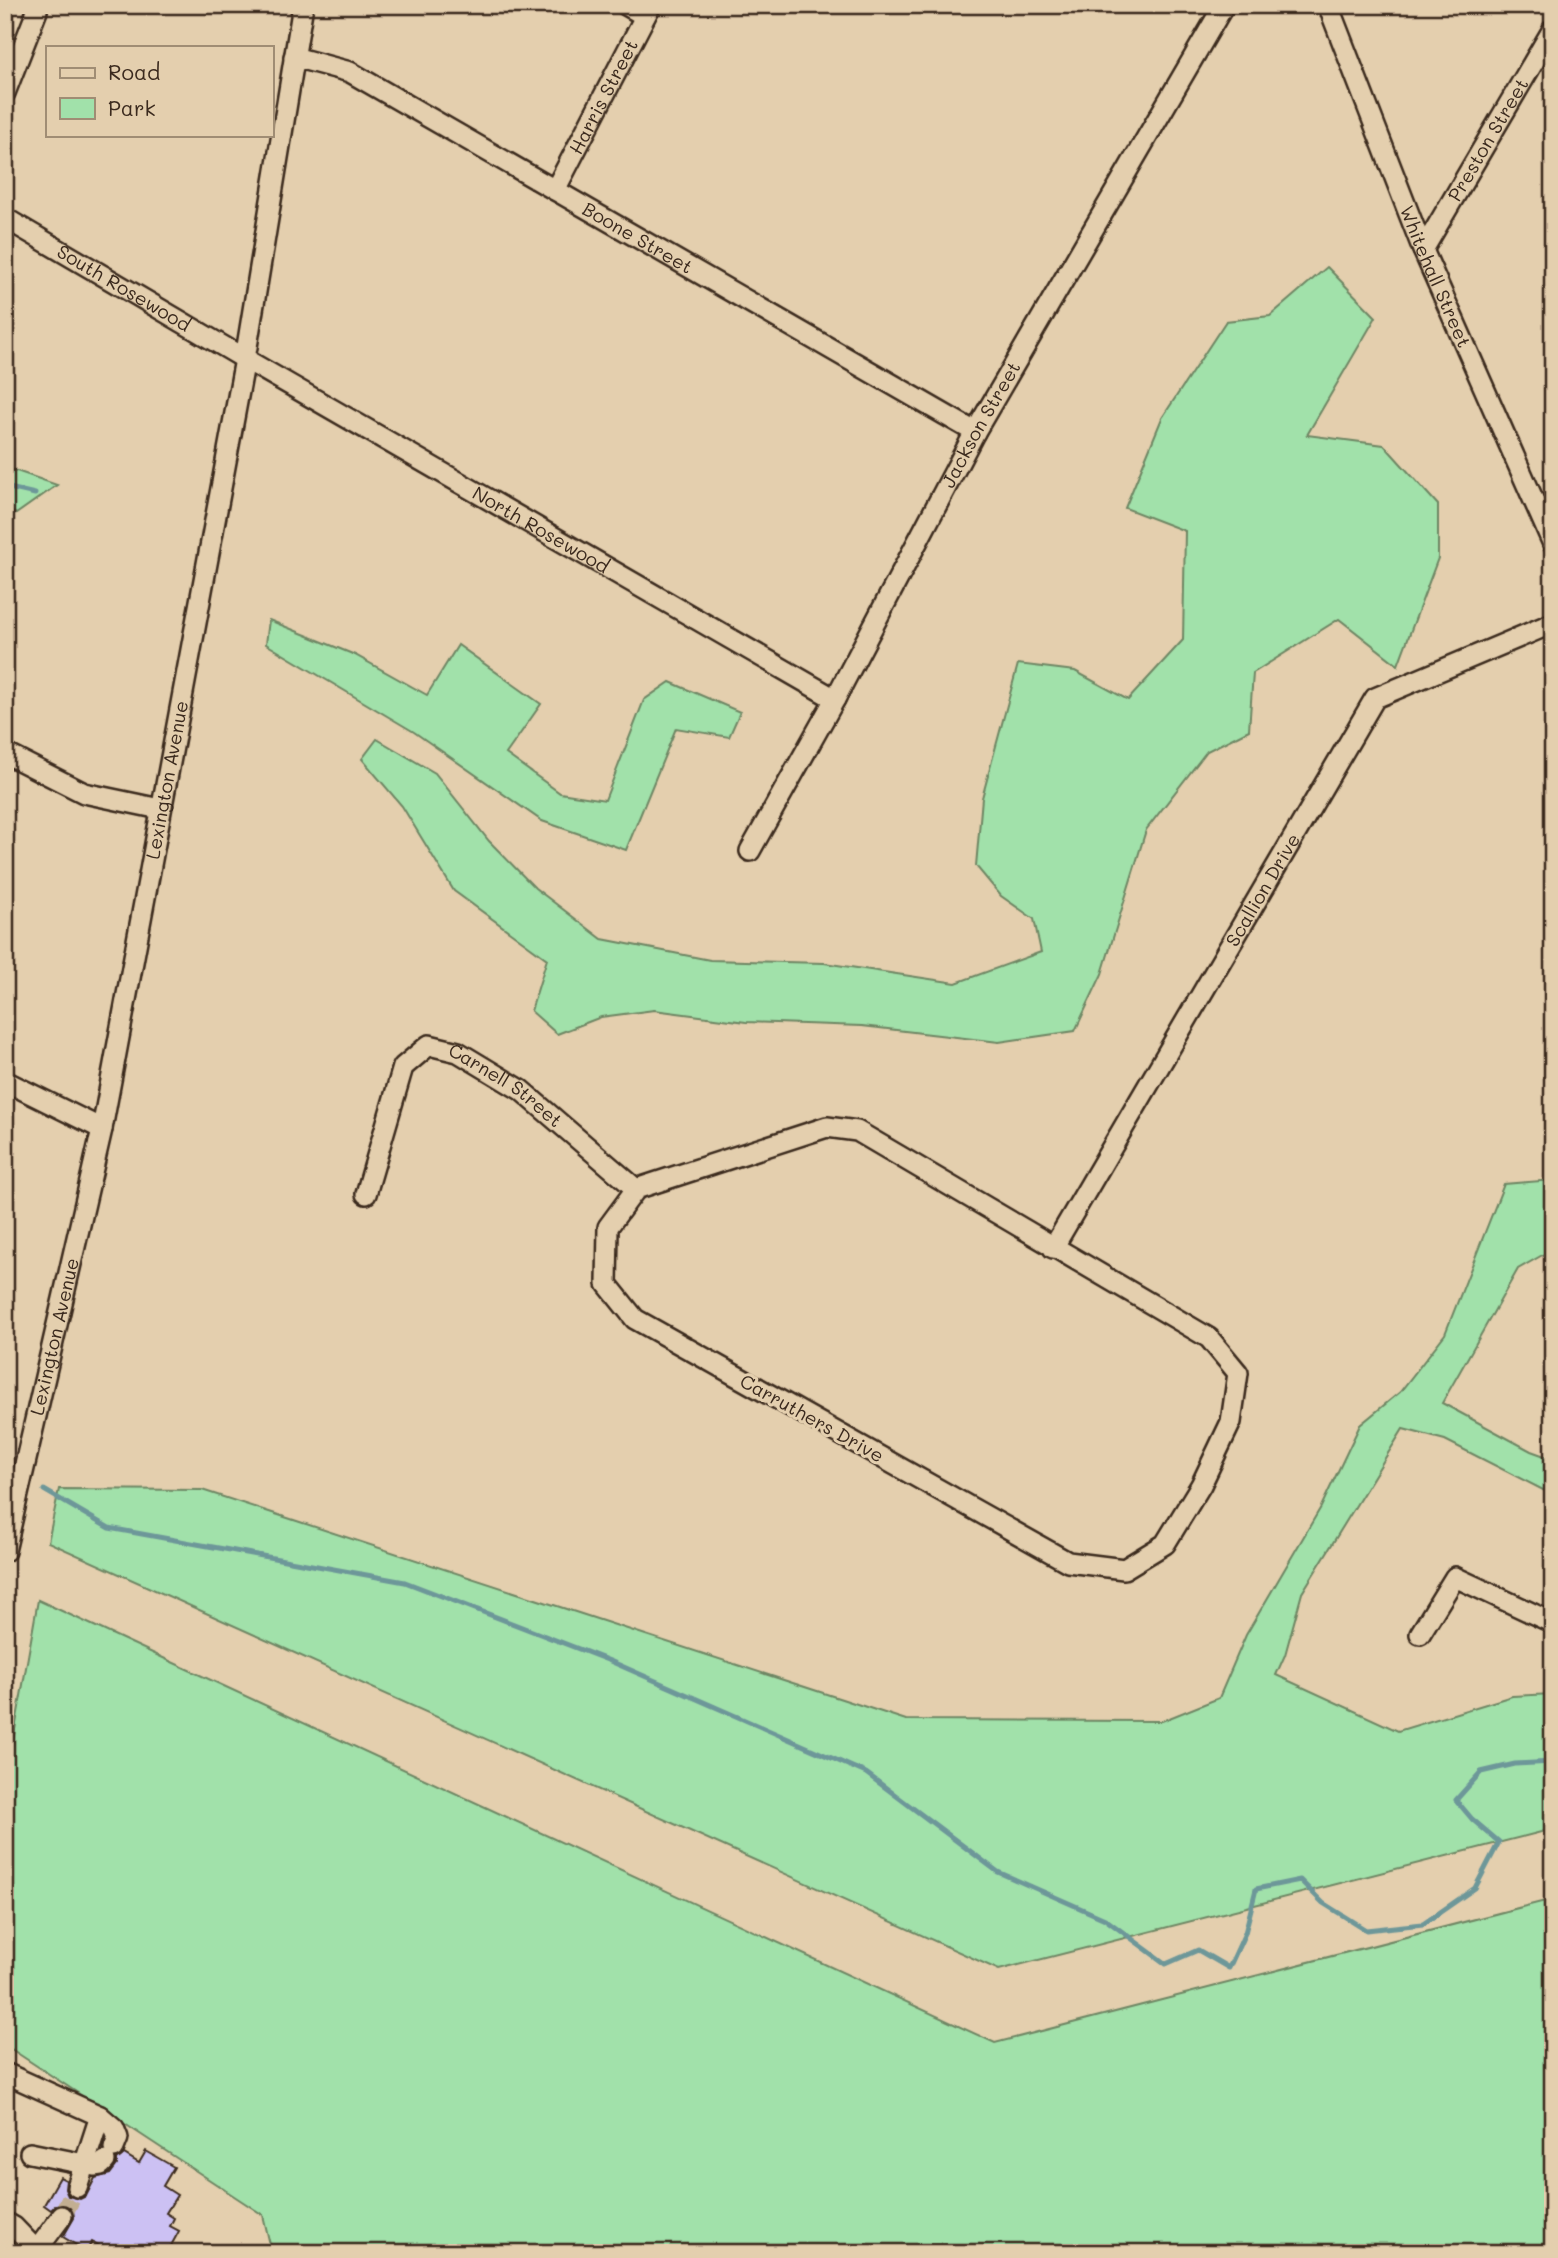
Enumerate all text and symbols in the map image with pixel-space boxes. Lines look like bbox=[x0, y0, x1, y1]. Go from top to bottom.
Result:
street label: Harris Street bbox=[563, 35, 643, 158]
legend bbox=[46, 46, 273, 136]
text: Road bbox=[108, 58, 160, 85]
street label: Preston Street bbox=[1441, 73, 1533, 206]
text: Park bbox=[108, 94, 156, 121]
street label: Boone Street bbox=[578, 196, 698, 279]
street label: Whitehall Street bbox=[1395, 202, 1477, 351]
street label: South Rosewood bbox=[53, 238, 196, 337]
street label: Jackson Street bbox=[935, 356, 1026, 492]
street label: North Rosewood bbox=[468, 480, 614, 578]
street label: Lexington Avenue bbox=[139, 699, 193, 861]
street label: Scallion Drive bbox=[1219, 828, 1305, 951]
street label: Carnell Street bbox=[447, 1037, 568, 1132]
street label: Lexington Avenue bbox=[24, 1255, 84, 1418]
street label: Carruthers Drive bbox=[736, 1368, 889, 1467]

